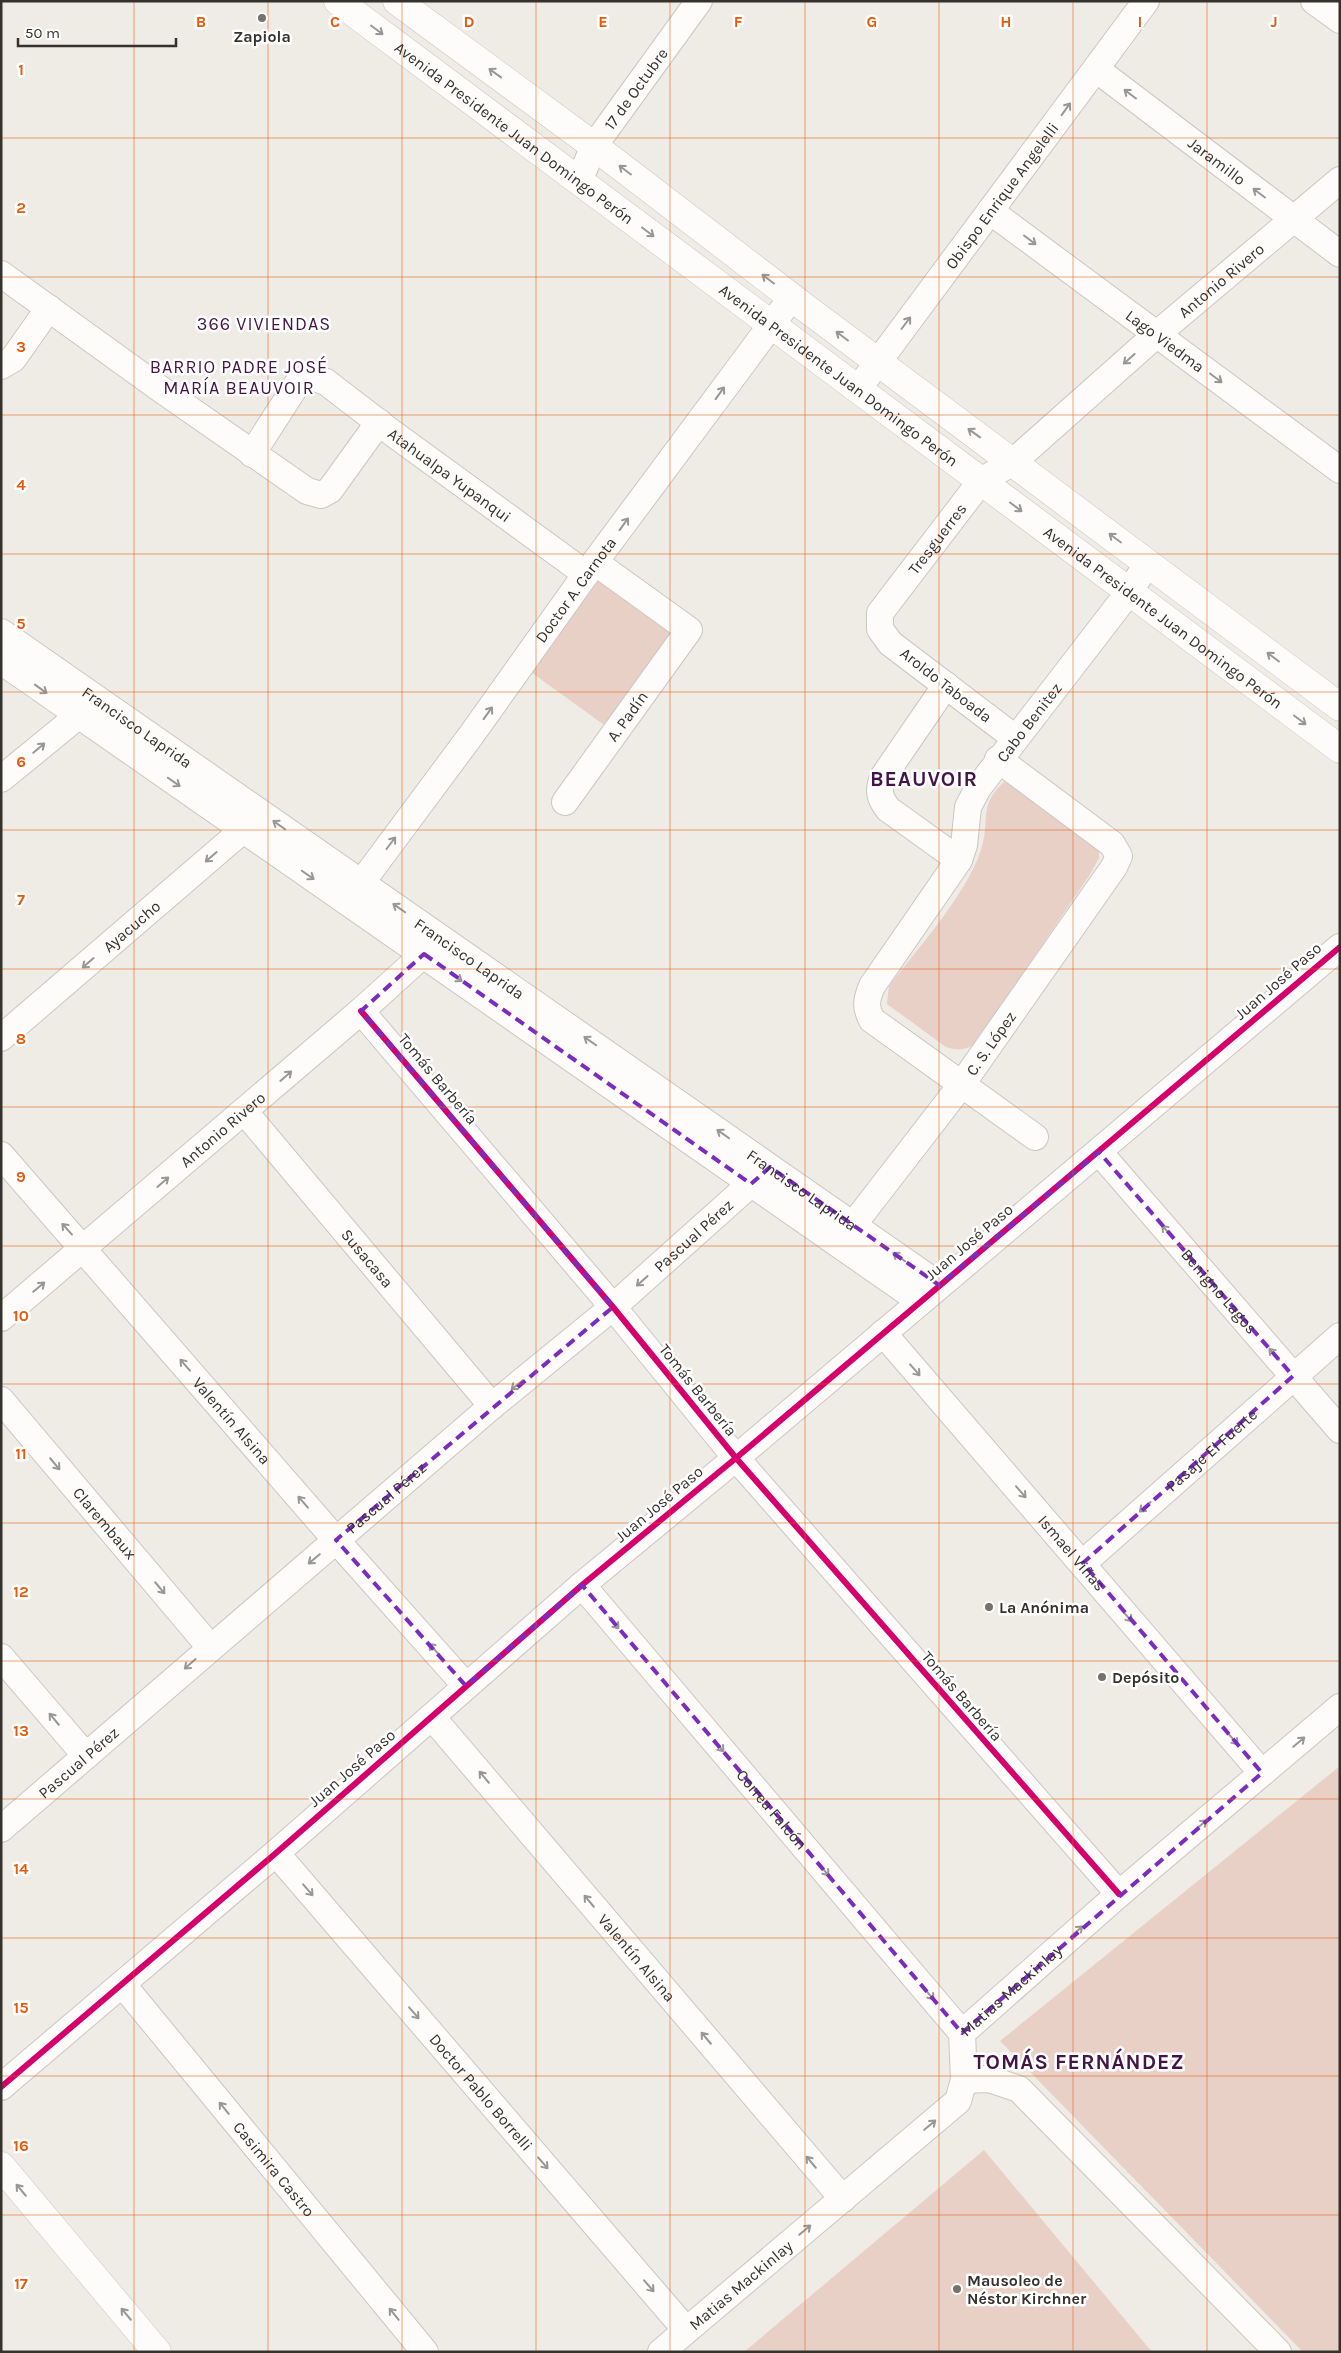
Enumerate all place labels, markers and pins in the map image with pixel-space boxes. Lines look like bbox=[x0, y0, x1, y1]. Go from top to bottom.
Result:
marker: Zapiola bbox=[256, 12, 268, 24]
place label: Zapiola bbox=[233, 27, 291, 46]
place label: La Anónima bbox=[999, 1598, 1089, 1617]
marker: La Anónima bbox=[983, 1601, 995, 1613]
place label: Depósito bbox=[1112, 1668, 1179, 1687]
marker: Depósito bbox=[1096, 1671, 1108, 1683]
place label: Mausoleo de Néstor Kirchner bbox=[967, 2271, 1087, 2308]
marker: Mausoleo de Néstor Kirchner bbox=[951, 2283, 963, 2295]

